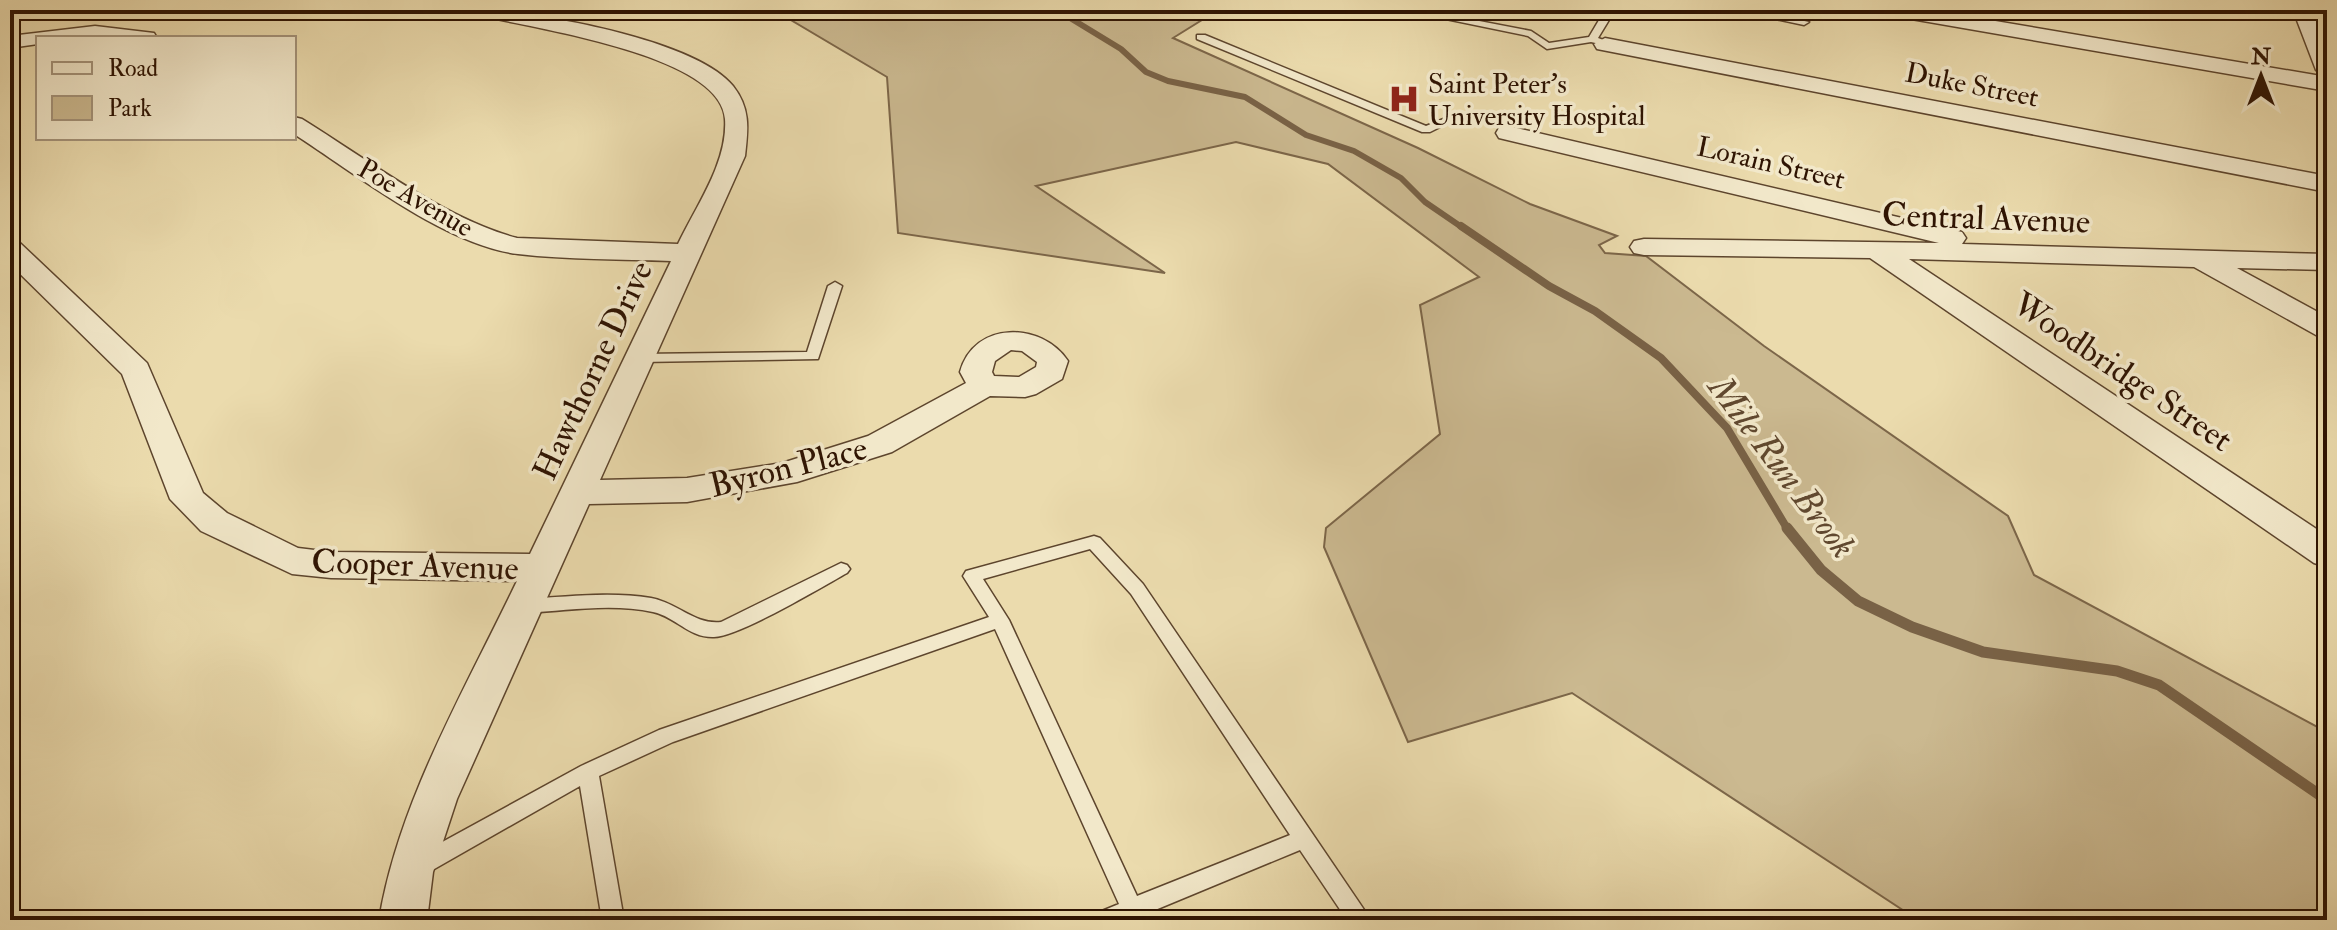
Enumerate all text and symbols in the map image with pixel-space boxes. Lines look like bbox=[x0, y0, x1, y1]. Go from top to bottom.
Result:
legend bbox=[36, 36, 296, 140]
north arrow bbox=[2221, 36, 2301, 116]
text: N bbox=[2250, 43, 2271, 71]
text: Road bbox=[108, 53, 158, 84]
street label: Duke Street bbox=[1902, 55, 2041, 116]
place label: Saint Peter's University Hospital bbox=[1428, 67, 1645, 134]
hospital icon: Saint Peter's University Hospital bbox=[1387, 82, 1421, 116]
text: Park bbox=[108, 93, 152, 124]
street label: Lorain Street bbox=[1693, 129, 1848, 198]
street label: Poe Avenue bbox=[351, 151, 480, 246]
street label: Central Avenue bbox=[1881, 193, 2091, 244]
street label: Hawthorne Drive bbox=[524, 254, 663, 487]
street label: Woodbridge Street bbox=[2003, 282, 2240, 462]
water label: Mile Run Brook bbox=[1697, 365, 1865, 567]
street label: Byron Place bbox=[705, 427, 872, 508]
street label: Cooper Avenue bbox=[311, 540, 519, 591]

